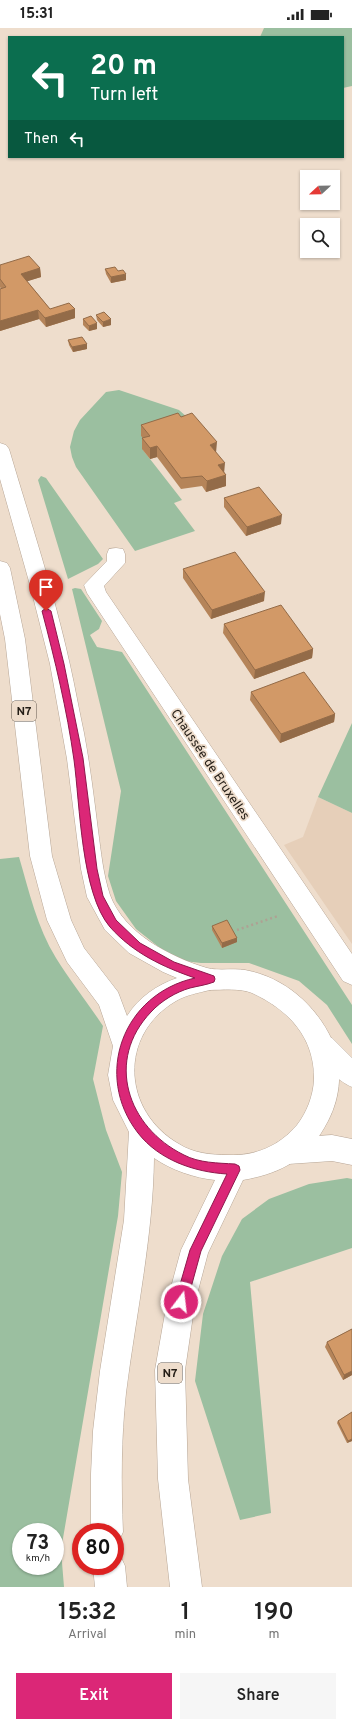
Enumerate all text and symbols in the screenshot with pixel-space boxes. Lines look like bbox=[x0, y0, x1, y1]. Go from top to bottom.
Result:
text: 15:31 bbox=[20, 5, 54, 24]
text: 20 m bbox=[90, 49, 157, 85]
icon: left bbox=[24, 52, 76, 104]
text: Turn left bbox=[90, 84, 158, 107]
icon: left bbox=[66, 128, 88, 150]
text: Then bbox=[24, 130, 58, 149]
north arrow bbox=[300, 170, 340, 210]
map controls bbox=[300, 170, 340, 258]
button: search bbox=[300, 218, 340, 258]
pin bbox=[29, 570, 63, 611]
icon: arrive bbox=[35, 576, 57, 598]
road number: N7 bbox=[12, 701, 36, 721]
street label: Chaussée de Bruxelles bbox=[166, 707, 252, 824]
position arrow bbox=[160, 1281, 202, 1323]
road number: N7 bbox=[158, 1363, 182, 1383]
speed limit sign: 80 bbox=[72, 1523, 124, 1575]
text: 73 bbox=[27, 1531, 49, 1557]
text: km/h bbox=[26, 1552, 50, 1565]
text: 15:32 bbox=[58, 1598, 116, 1628]
text: 1 bbox=[181, 1598, 190, 1628]
text: 190 bbox=[254, 1598, 294, 1628]
text: Arrival bbox=[68, 1627, 107, 1643]
text: min bbox=[175, 1627, 196, 1643]
text: m bbox=[269, 1627, 280, 1643]
button: Exit bbox=[16, 1673, 172, 1719]
button: Share bbox=[180, 1673, 336, 1719]

